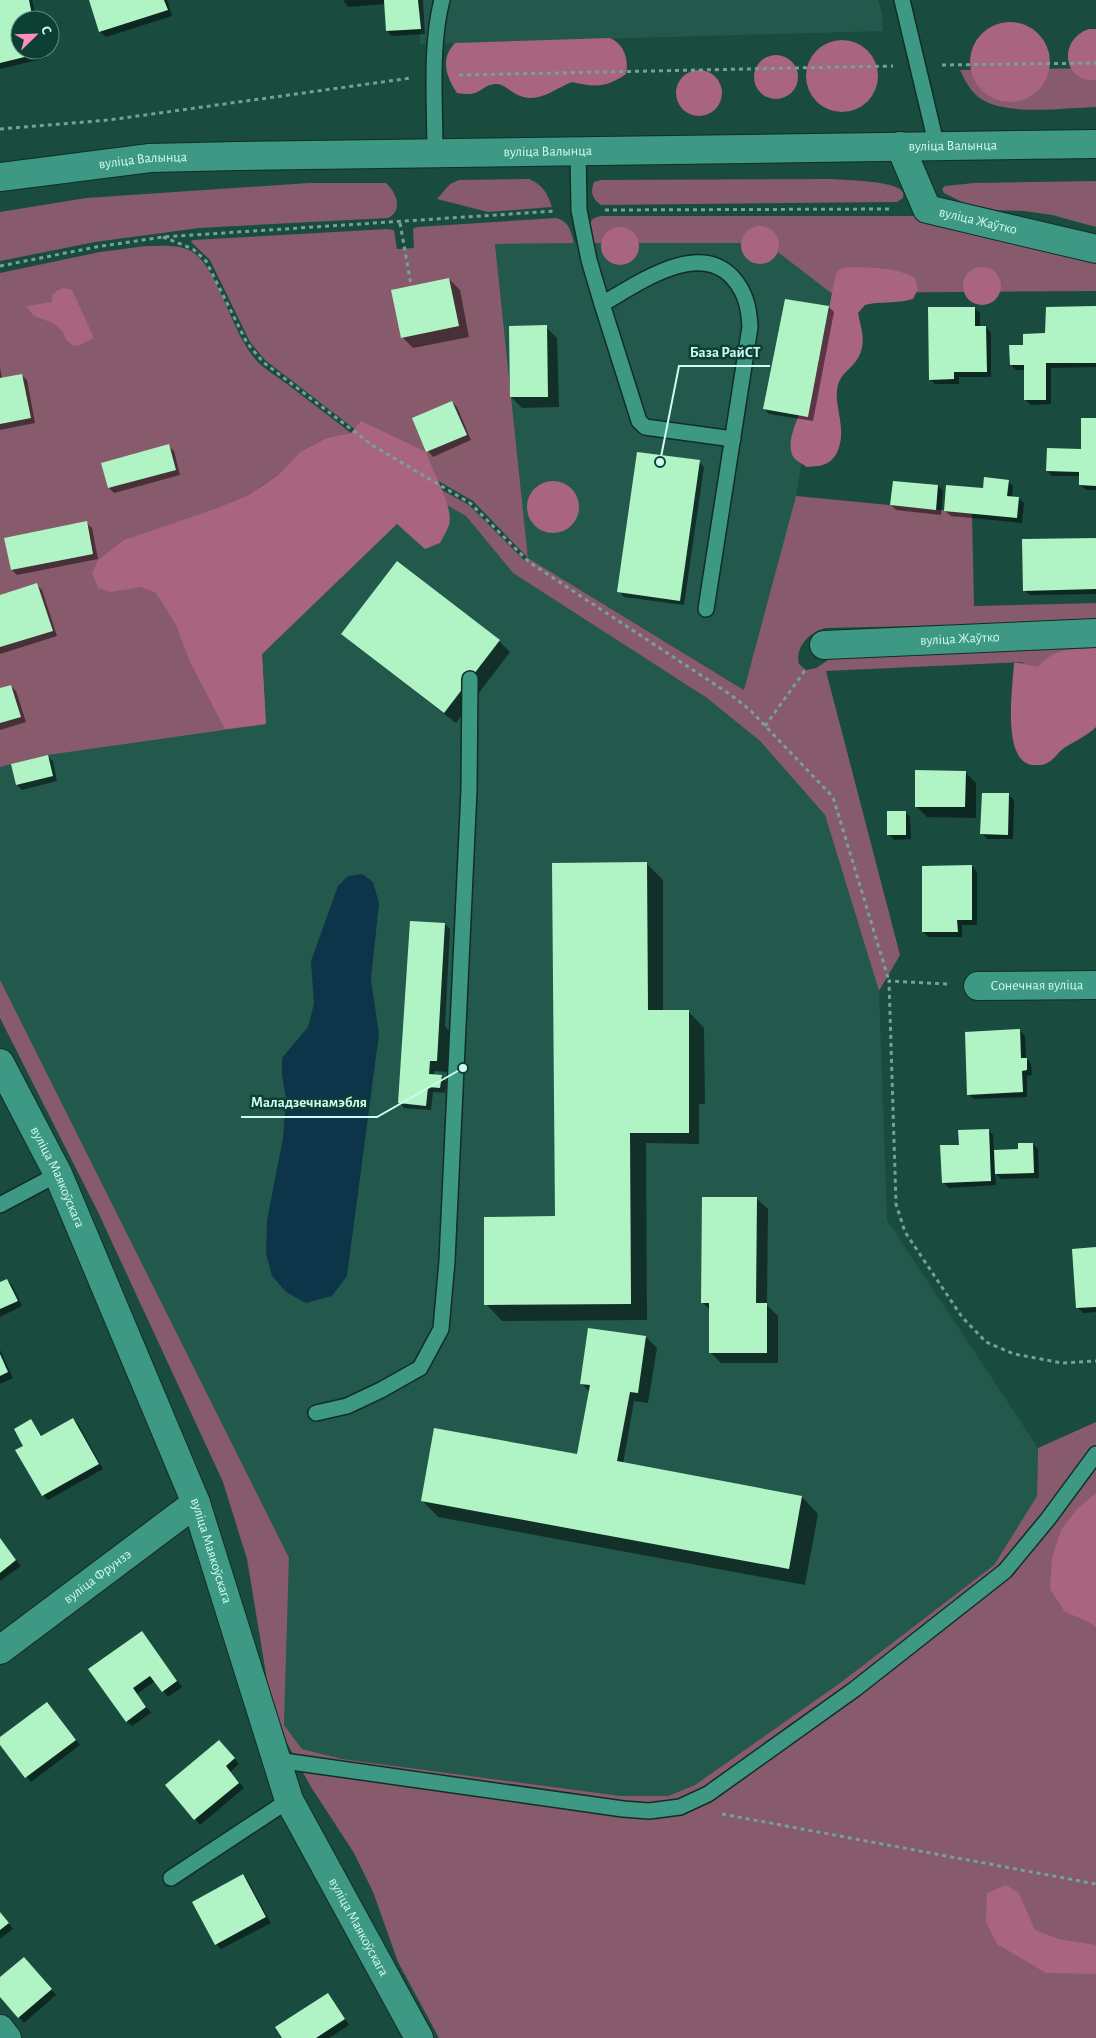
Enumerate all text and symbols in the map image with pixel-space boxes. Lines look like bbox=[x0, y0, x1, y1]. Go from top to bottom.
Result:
north arrow bbox=[10, 10, 60, 60]
text: С bbox=[38, 24, 54, 37]
street label: вуліца Валынца bbox=[908, 138, 998, 154]
street label: вуліца Валынца bbox=[503, 144, 593, 159]
street label: вуліца Валынца bbox=[98, 150, 188, 171]
street label: вуліца Жаўтко bbox=[938, 205, 1019, 237]
callout: База РайСТ bbox=[679, 336, 770, 366]
text: База РайСТ bbox=[690, 345, 761, 360]
street label: вуліца Жаўтко bbox=[920, 630, 1000, 648]
street label: Сонечная вуліца bbox=[990, 978, 1084, 993]
callout: Маладзечнамэбля bbox=[241, 1087, 377, 1117]
text: Маладзечнамэбля bbox=[251, 1095, 367, 1110]
street label: вуліца Маякоўскага bbox=[28, 1124, 87, 1230]
street label: вуліца Маякоўскага bbox=[188, 1496, 234, 1606]
street label: вуліца Фрунзэ bbox=[61, 1547, 134, 1607]
street label: вуліца Маякоўскага bbox=[326, 1875, 391, 1979]

